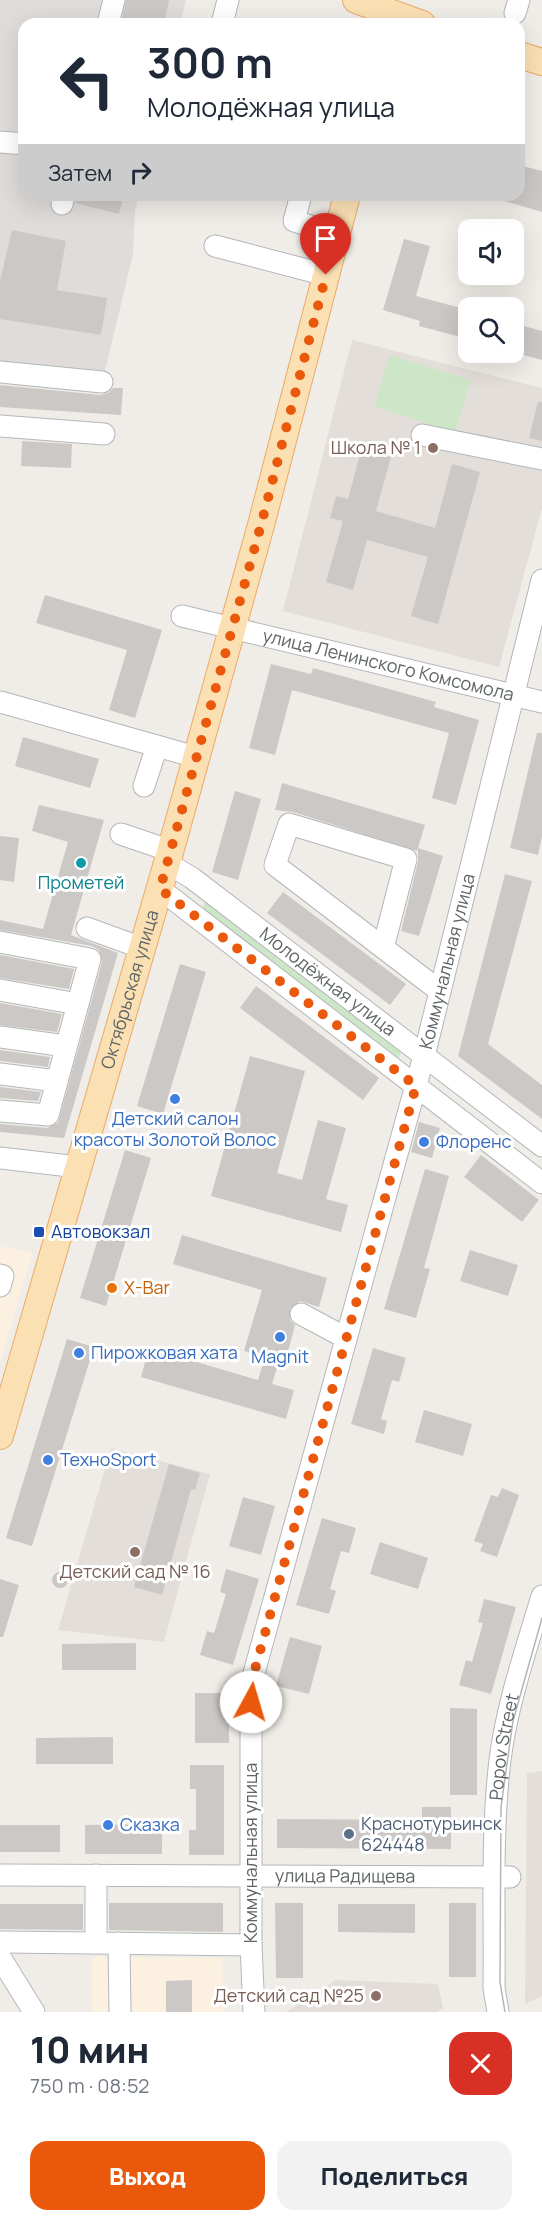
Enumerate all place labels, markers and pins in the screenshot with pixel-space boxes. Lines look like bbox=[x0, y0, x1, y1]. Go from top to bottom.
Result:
pin bbox=[300, 213, 351, 275]
place label: Школа № 1 bbox=[331, 435, 421, 459]
marker: Школа № 1 bbox=[426, 441, 440, 455]
marker: Прометей bbox=[74, 856, 88, 870]
place label: Прометей bbox=[38, 870, 124, 894]
marker: Детский салон красоты Золотой Волос bbox=[168, 1092, 182, 1106]
place label: Детский салон красоты Золотой Волос bbox=[74, 1106, 276, 1151]
place label: Флоренс bbox=[436, 1129, 512, 1153]
marker: Флоренс bbox=[417, 1135, 431, 1149]
place label: Автовокзал bbox=[51, 1219, 150, 1243]
marker: Автовокзал bbox=[32, 1225, 46, 1239]
place label: X-Bar bbox=[124, 1275, 171, 1299]
marker: X-Bar bbox=[105, 1281, 119, 1295]
marker: Magnit bbox=[273, 1330, 287, 1344]
place label: Пирожковая хата bbox=[91, 1340, 238, 1364]
place label: Magnit bbox=[251, 1344, 309, 1368]
marker: Пирожковая хата bbox=[72, 1346, 86, 1360]
place label: ТехноSport bbox=[60, 1447, 157, 1471]
marker: ТехноSport bbox=[41, 1453, 55, 1467]
marker: Детский сад № 16 bbox=[128, 1545, 142, 1559]
place label: Детский сад № 16 bbox=[59, 1559, 211, 1583]
place label: Краснотурьинск 624448 bbox=[361, 1811, 503, 1856]
place label: Сказка bbox=[120, 1812, 180, 1836]
marker: Сказка bbox=[101, 1818, 115, 1832]
marker: Краснотурьинск 624448 bbox=[342, 1827, 356, 1841]
place label: Детский сад №25 bbox=[214, 1983, 364, 2007]
marker: Детский сад №25 bbox=[369, 1989, 383, 2003]

